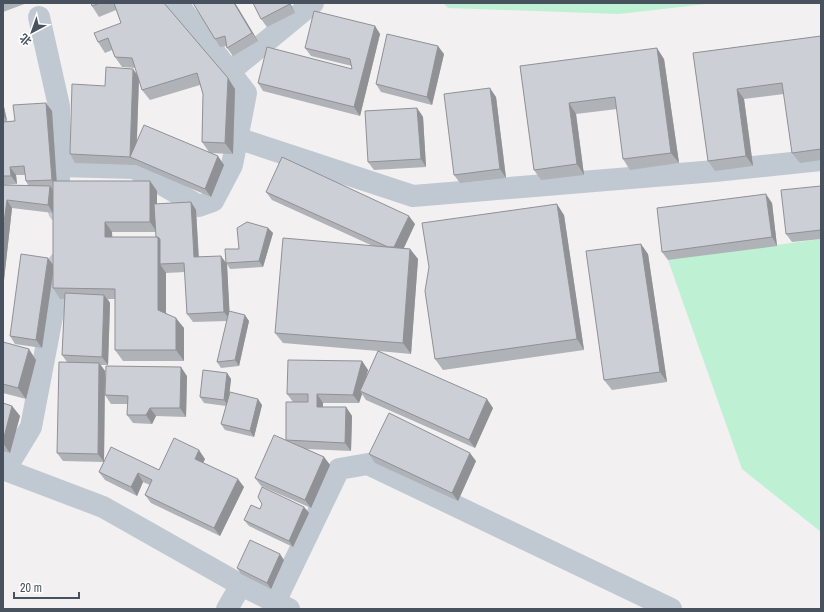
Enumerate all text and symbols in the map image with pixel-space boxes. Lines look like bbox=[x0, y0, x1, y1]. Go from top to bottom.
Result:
north arrow bbox=[12, 12, 52, 52]
text: 北 bbox=[17, 31, 34, 48]
scale bar bbox=[14, 574, 79, 600]
text: 20 m bbox=[20, 580, 42, 596]

